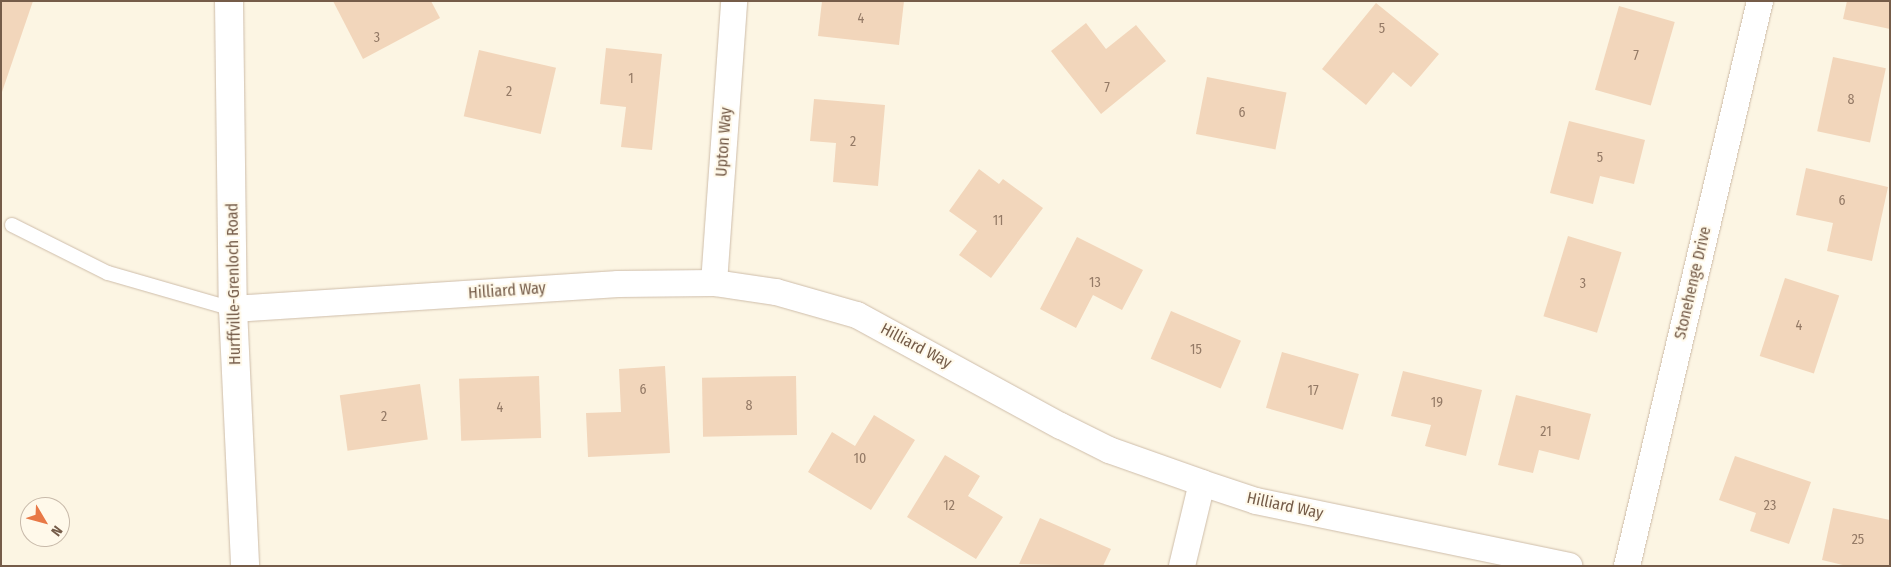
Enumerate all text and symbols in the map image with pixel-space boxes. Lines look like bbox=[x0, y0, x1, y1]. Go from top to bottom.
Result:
house number: 4 bbox=[858, 11, 864, 27]
house number: 5 bbox=[1379, 21, 1385, 37]
house number: 3 bbox=[374, 30, 380, 46]
house number: 7 bbox=[1633, 48, 1639, 64]
house number: 1 bbox=[628, 71, 634, 87]
house number: 7 bbox=[1104, 80, 1110, 96]
house number: 2 bbox=[506, 84, 512, 100]
house number: 8 bbox=[1848, 92, 1854, 108]
house number: 6 bbox=[1239, 105, 1245, 121]
street label: Upton Way bbox=[712, 107, 736, 177]
house number: 2 bbox=[850, 134, 856, 150]
house number: 5 bbox=[1597, 150, 1603, 166]
house number: 6 bbox=[1839, 193, 1845, 209]
street label: Hurffville-Grenloch Road bbox=[223, 203, 245, 365]
house number: 11 bbox=[993, 213, 1003, 229]
street label: Stonehenge Drive bbox=[1671, 225, 1715, 341]
house number: 13 bbox=[1089, 275, 1101, 291]
house number: 3 bbox=[1580, 276, 1586, 292]
street label: Hilliard Way bbox=[468, 279, 546, 303]
house number: 4 bbox=[1796, 318, 1802, 334]
street label: Hilliard Way bbox=[877, 319, 955, 373]
house number: 15 bbox=[1190, 342, 1202, 358]
house number: 6 bbox=[640, 382, 646, 398]
house number: 17 bbox=[1307, 383, 1319, 399]
house number: 19 bbox=[1431, 395, 1443, 411]
house number: 8 bbox=[746, 398, 752, 414]
house number: 4 bbox=[497, 400, 503, 416]
house number: 2 bbox=[381, 409, 387, 425]
house number: 21 bbox=[1540, 424, 1552, 440]
house number: 10 bbox=[854, 451, 866, 467]
street label: Hilliard Way bbox=[1245, 489, 1325, 523]
north arrow bbox=[20, 497, 70, 547]
house number: 12 bbox=[943, 498, 955, 514]
house number: 23 bbox=[1764, 498, 1776, 514]
text: N bbox=[47, 522, 66, 539]
house number: 25 bbox=[1852, 532, 1864, 548]

